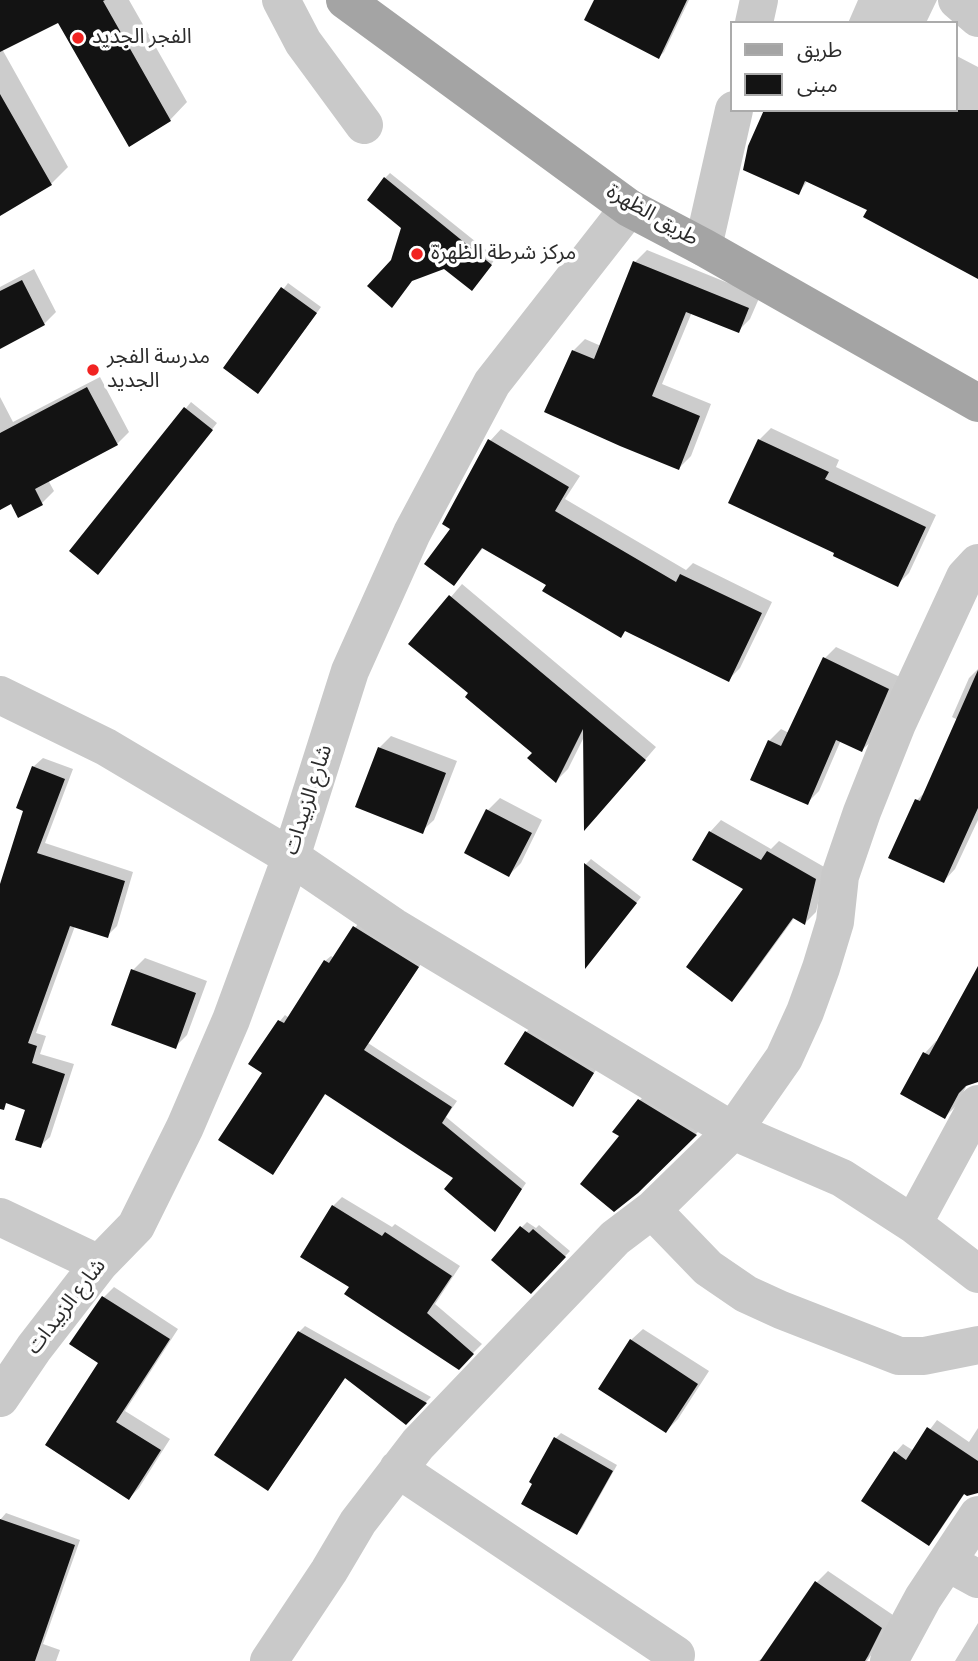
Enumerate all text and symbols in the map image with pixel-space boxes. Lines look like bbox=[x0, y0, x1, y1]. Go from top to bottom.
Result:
legend bbox=[730, 21, 957, 112]
place label: الفجر الجديد bbox=[92, 25, 192, 51]
marker: الفجر الجديد bbox=[70, 30, 86, 46]
text: طريق bbox=[797, 33, 842, 65]
text: مبنى bbox=[797, 68, 838, 100]
street label: طريق الظهرة bbox=[602, 180, 702, 252]
place label: مركز شرطة الظهرة bbox=[431, 241, 576, 267]
marker: مركز شرطة الظهرة bbox=[409, 246, 425, 262]
place label: مدرسة الفجر الجديد bbox=[107, 345, 210, 395]
marker: مدرسة الفجر الجديد bbox=[85, 362, 101, 378]
street label: شارع الزبيدات bbox=[279, 742, 339, 858]
street label: شارع الزبيدات bbox=[22, 1254, 112, 1360]

